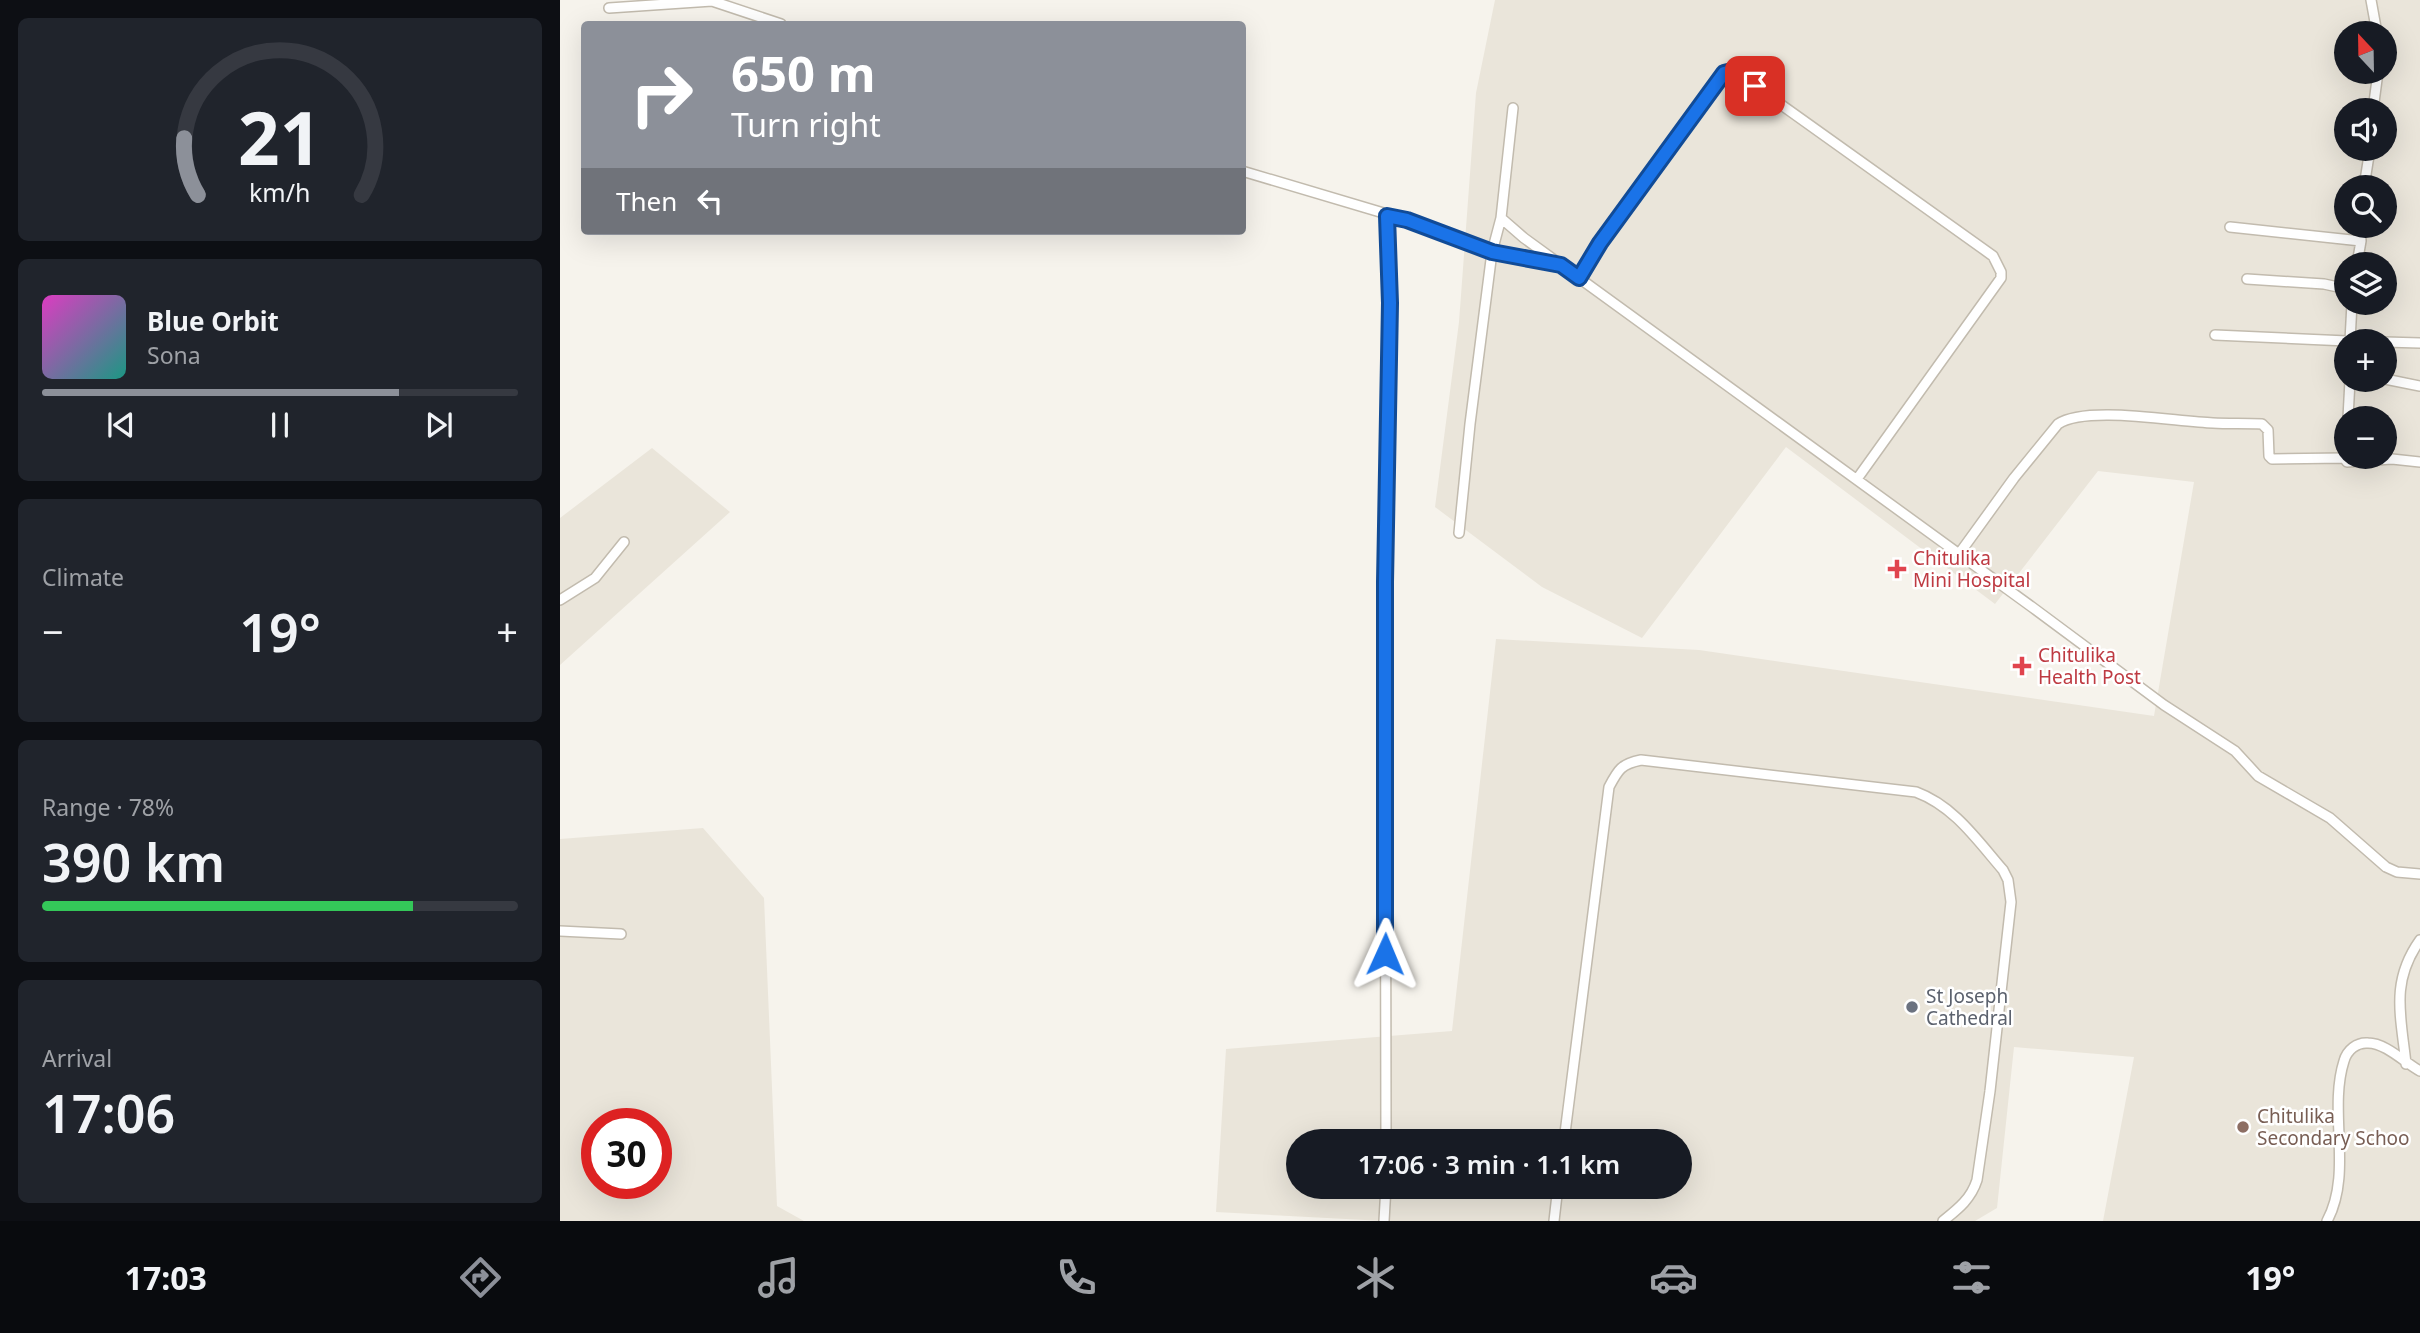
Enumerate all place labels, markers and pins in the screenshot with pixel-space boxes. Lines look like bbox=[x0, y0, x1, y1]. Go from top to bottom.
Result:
pin bbox=[1725, 56, 1785, 116]
place label: Chitulika Mini Hospital bbox=[1913, 545, 2030, 593]
marker: Chitulika Mini Hospital bbox=[1887, 559, 1907, 579]
place label: Chitulika Health Post bbox=[2038, 642, 2141, 690]
marker: Chitulika Health Post bbox=[2012, 656, 2032, 676]
place label: St Joseph Cathedral bbox=[1926, 983, 2013, 1031]
marker: St Joseph Cathedral bbox=[1904, 999, 1920, 1015]
place label: Chitulika Secondary Schoo bbox=[2257, 1103, 2410, 1151]
marker: Chitulika Secondary Schoo bbox=[2235, 1119, 2251, 1135]

